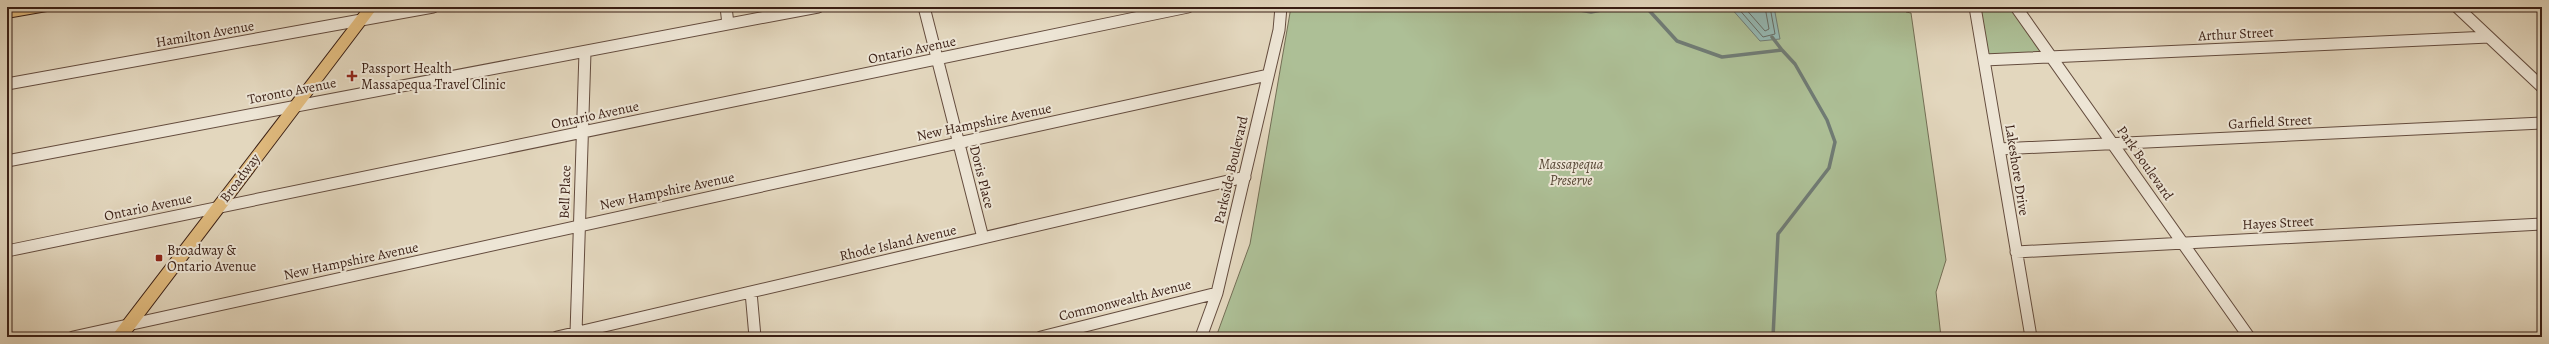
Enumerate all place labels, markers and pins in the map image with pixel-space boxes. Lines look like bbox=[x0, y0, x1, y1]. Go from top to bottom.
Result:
place label: Passport Health Massapequa Travel Clinic bbox=[361, 59, 506, 94]
marker: Passport Health Massapequa Travel Clinic bbox=[346, 70, 358, 82]
place label: Broadway & Ontario Avenue bbox=[167, 241, 256, 276]
marker: Broadway & Ontario Avenue bbox=[154, 253, 164, 263]

